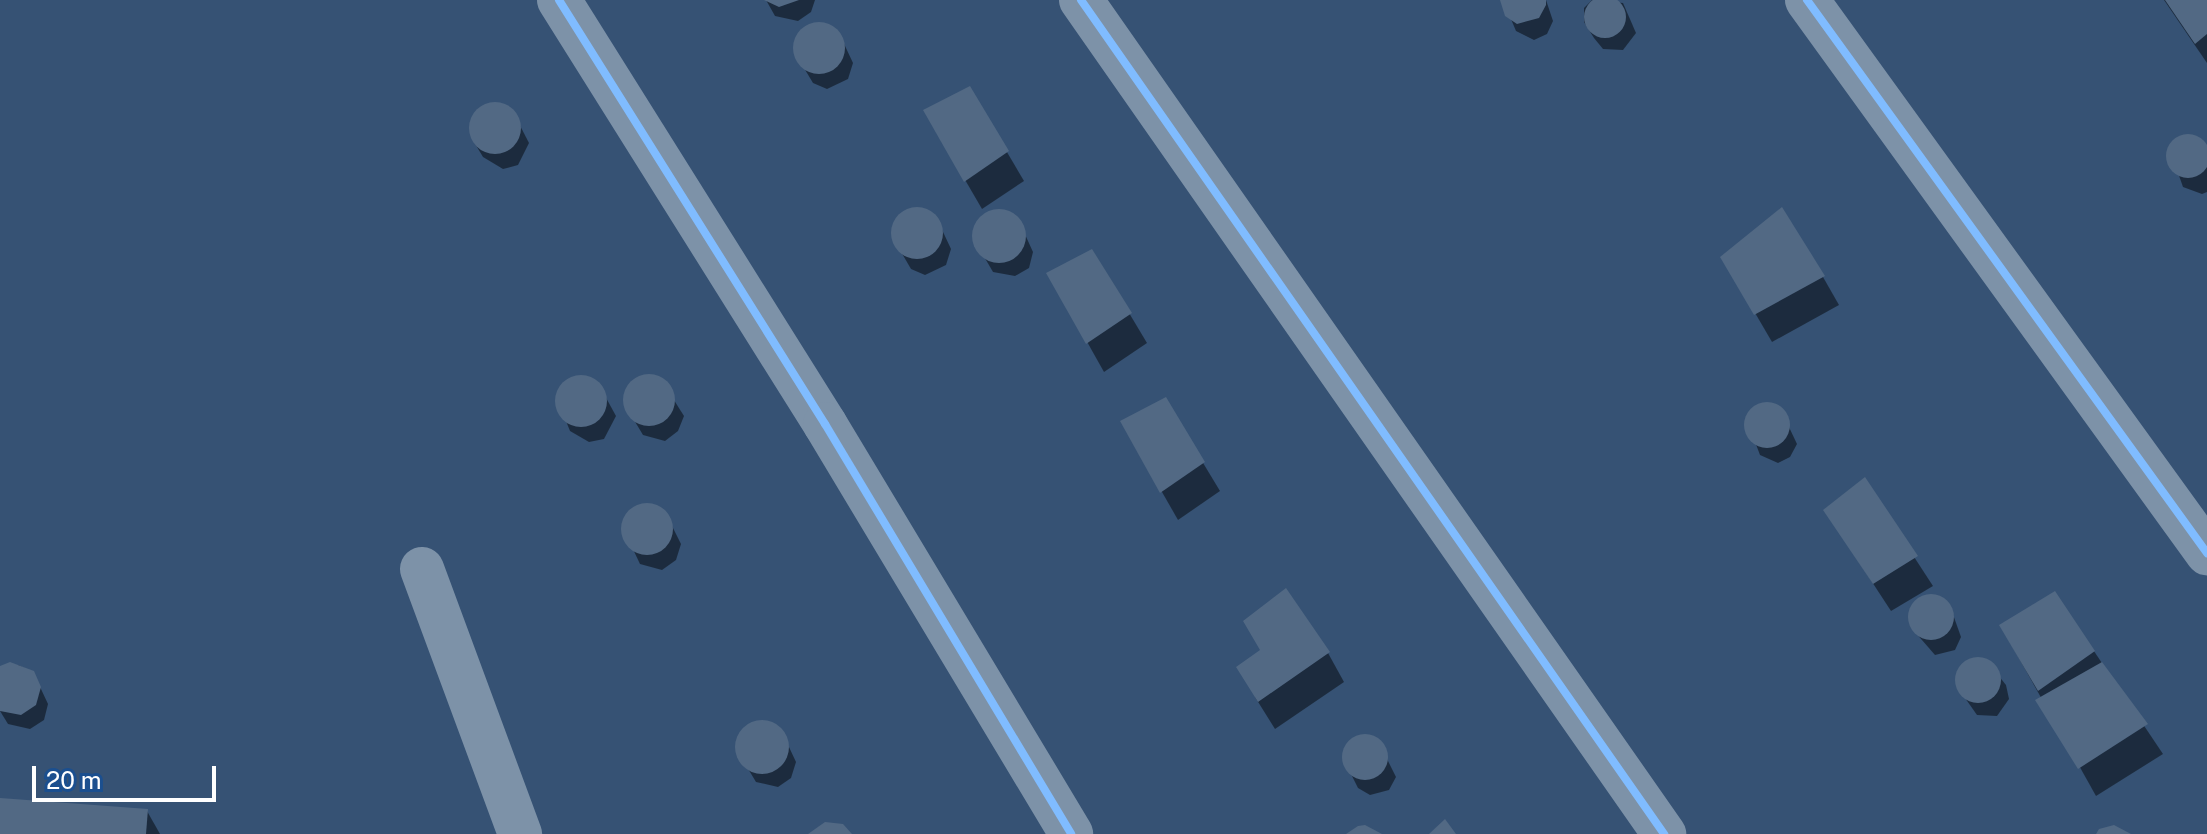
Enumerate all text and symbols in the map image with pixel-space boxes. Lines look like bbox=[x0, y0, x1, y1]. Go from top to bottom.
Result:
scale bar bbox=[36, 750, 220, 800]
text: 20 m bbox=[46, 766, 102, 794]

